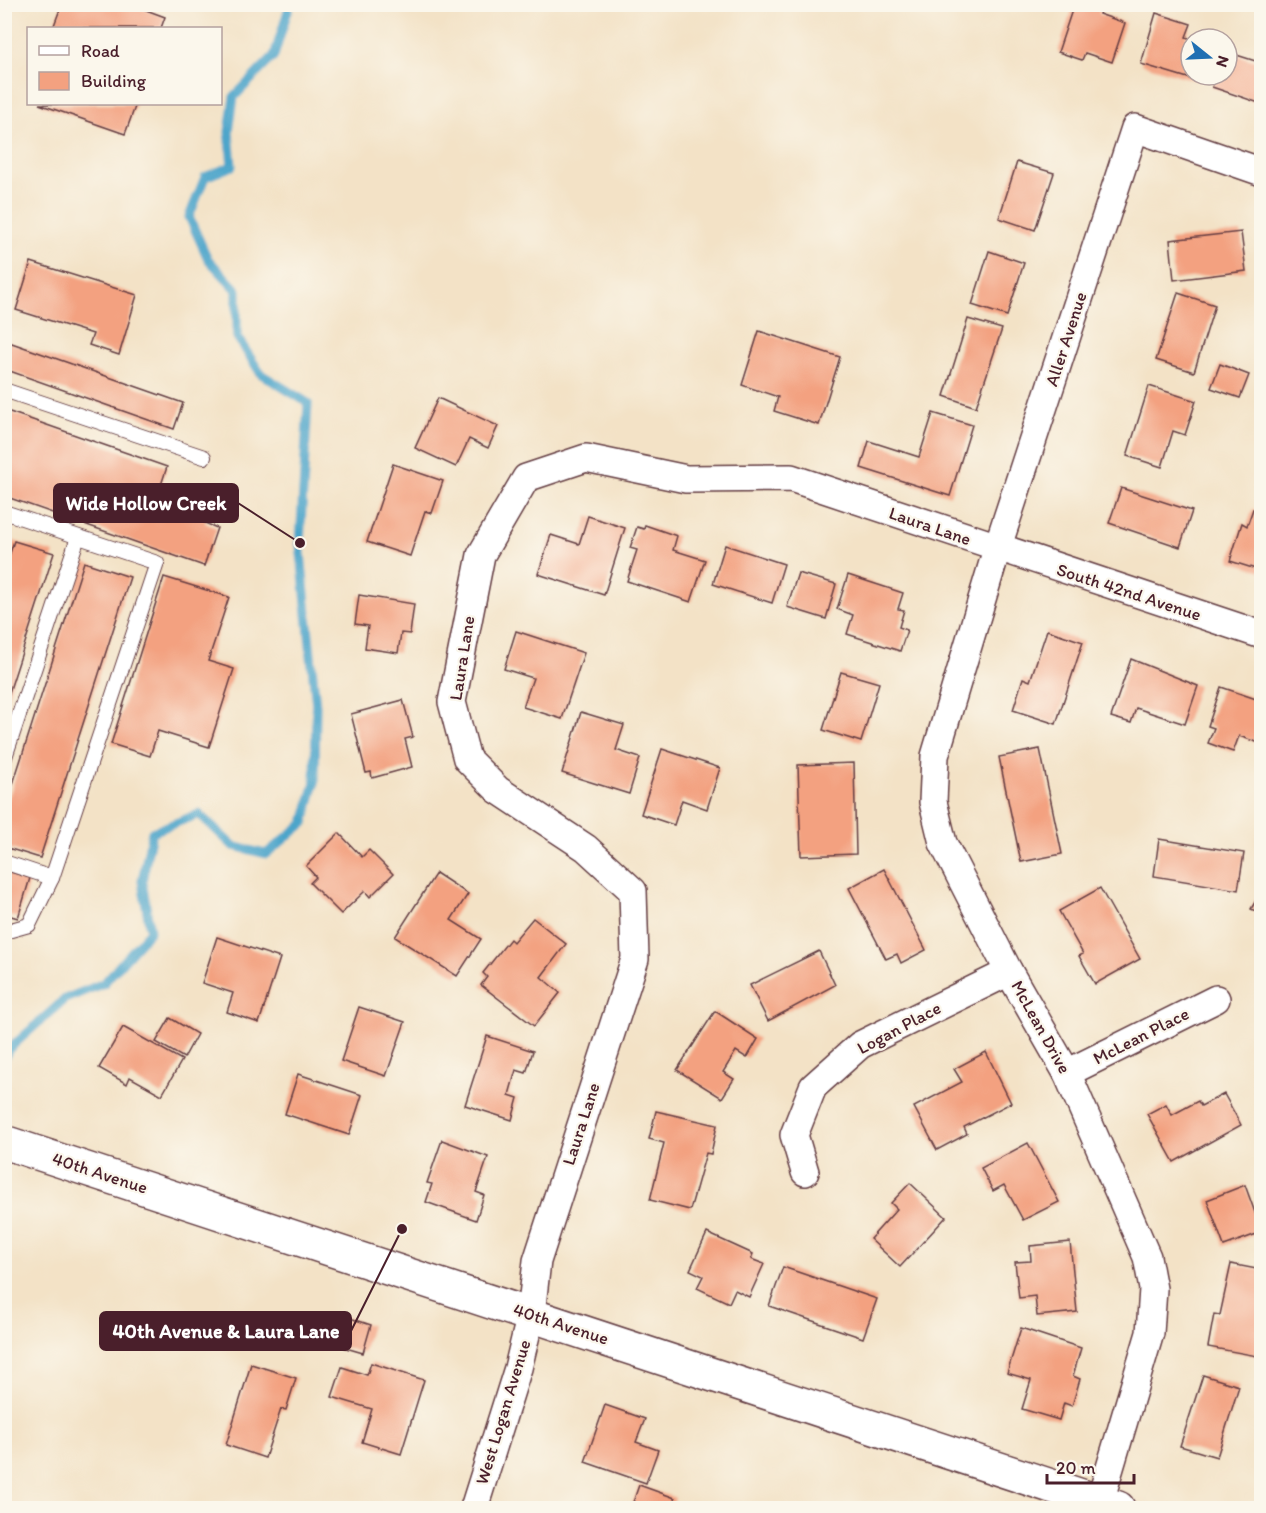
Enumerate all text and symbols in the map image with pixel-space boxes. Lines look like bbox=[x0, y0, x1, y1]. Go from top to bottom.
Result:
legend bbox=[27, 27, 222, 105]
north arrow bbox=[1179, 27, 1239, 87]
text: Road bbox=[81, 40, 120, 62]
text: N bbox=[1212, 53, 1233, 70]
text: Building bbox=[81, 70, 147, 92]
street label: Aller Avenue bbox=[1040, 289, 1092, 389]
callout: Wide Hollow Creek bbox=[54, 484, 238, 522]
text: Wide Hollow Creek bbox=[66, 491, 227, 515]
street label: Laura Lane bbox=[886, 502, 974, 550]
street label: South 42nd Avenue bbox=[1054, 558, 1204, 626]
street label: Laura Lane bbox=[444, 614, 480, 702]
street label: McLean Drive bbox=[1006, 976, 1076, 1078]
street label: Logan Place bbox=[853, 997, 945, 1059]
street label: McLean Place bbox=[1089, 1002, 1193, 1070]
street label: Laura Lane bbox=[557, 1080, 605, 1168]
street label: 40th Avenue bbox=[50, 1147, 150, 1199]
street label: 40th Avenue bbox=[511, 1298, 611, 1350]
callout: 40th Avenue & Laura Lane bbox=[100, 1312, 351, 1350]
text: 40th Avenue & Laura Lane bbox=[113, 1319, 340, 1343]
street label: West Logan Avenue bbox=[471, 1337, 535, 1487]
scale bar bbox=[1047, 1447, 1134, 1485]
text: 20 m bbox=[1056, 1457, 1096, 1479]

